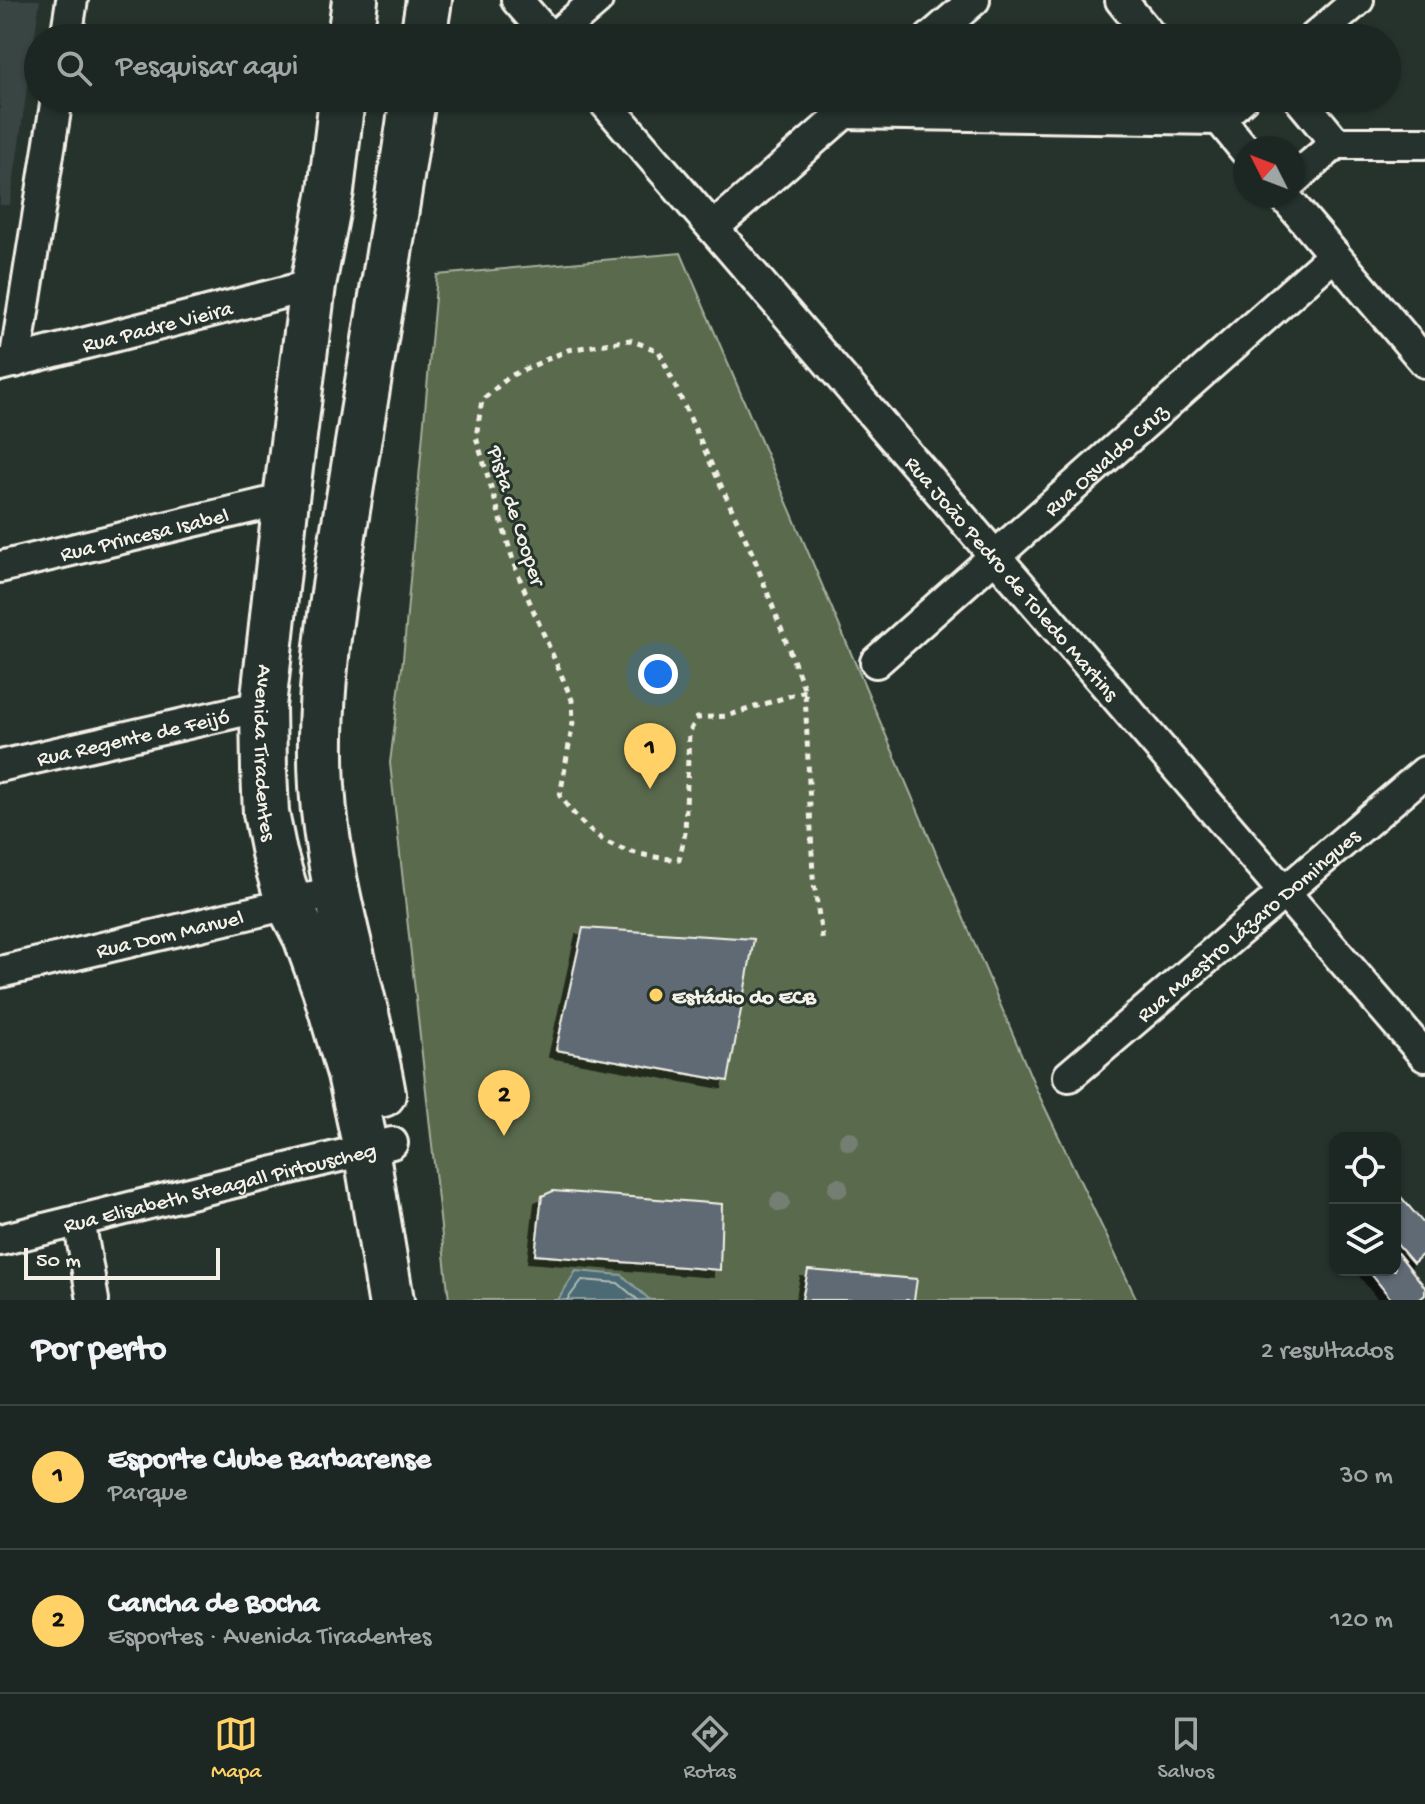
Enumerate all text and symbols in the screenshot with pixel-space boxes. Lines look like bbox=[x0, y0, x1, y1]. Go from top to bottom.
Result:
search box bbox=[24, 24, 1401, 112]
icon: search bbox=[52, 46, 96, 90]
text: Pesquisar aqui bbox=[116, 51, 298, 86]
north arrow bbox=[1233, 136, 1305, 208]
street label: Rua Padre Vieira bbox=[80, 297, 237, 360]
street label: Rua Osvaldo Cruz bbox=[1040, 399, 1176, 523]
street label: Pista de Cooper bbox=[479, 442, 550, 592]
street label: Rua João Pedro de Toledo Martins bbox=[898, 452, 1123, 708]
street label: Rua Princesa Isabel bbox=[58, 504, 232, 569]
your location bbox=[638, 654, 678, 694]
street label: Avenida Tiradentes bbox=[246, 663, 280, 844]
street label: Rua Regente de Feijó bbox=[35, 705, 232, 774]
pin: 1 bbox=[624, 723, 676, 789]
street label: Rua Maestro Lázaro Domingues bbox=[1133, 824, 1367, 1030]
street label: Rua Dom Manuel bbox=[94, 906, 247, 966]
marker: Estádio do ECB bbox=[647, 986, 665, 1004]
place label: Estádio do ECB bbox=[672, 986, 817, 1012]
pin: 2 bbox=[478, 1070, 530, 1136]
map controls bbox=[1329, 1132, 1401, 1276]
button: locate bbox=[1329, 1132, 1401, 1204]
street label: Rua Elisabeth Steagall Pirtouscheg bbox=[61, 1138, 379, 1241]
button: layers bbox=[1329, 1204, 1401, 1276]
scale bar bbox=[24, 1244, 220, 1280]
text: 50 m bbox=[36, 1249, 81, 1275]
text: Por perto bbox=[32, 1332, 166, 1372]
text: 2 resultados bbox=[1261, 1337, 1393, 1368]
text: Esporte Clube Barbarense bbox=[108, 1444, 431, 1479]
text: 1 bbox=[53, 1462, 63, 1493]
text: 30 m bbox=[1340, 1462, 1393, 1493]
text: Parque bbox=[108, 1479, 187, 1510]
text: Cancha de Bocha bbox=[108, 1588, 319, 1623]
text: 2 bbox=[52, 1606, 64, 1637]
text: 120 m bbox=[1330, 1606, 1393, 1637]
text: Esportes · Avenida Tiradentes bbox=[108, 1623, 431, 1654]
tab: Mapa bbox=[211, 1712, 261, 1786]
tab: Rotas bbox=[683, 1712, 736, 1786]
tab: Salvos bbox=[1158, 1712, 1214, 1786]

